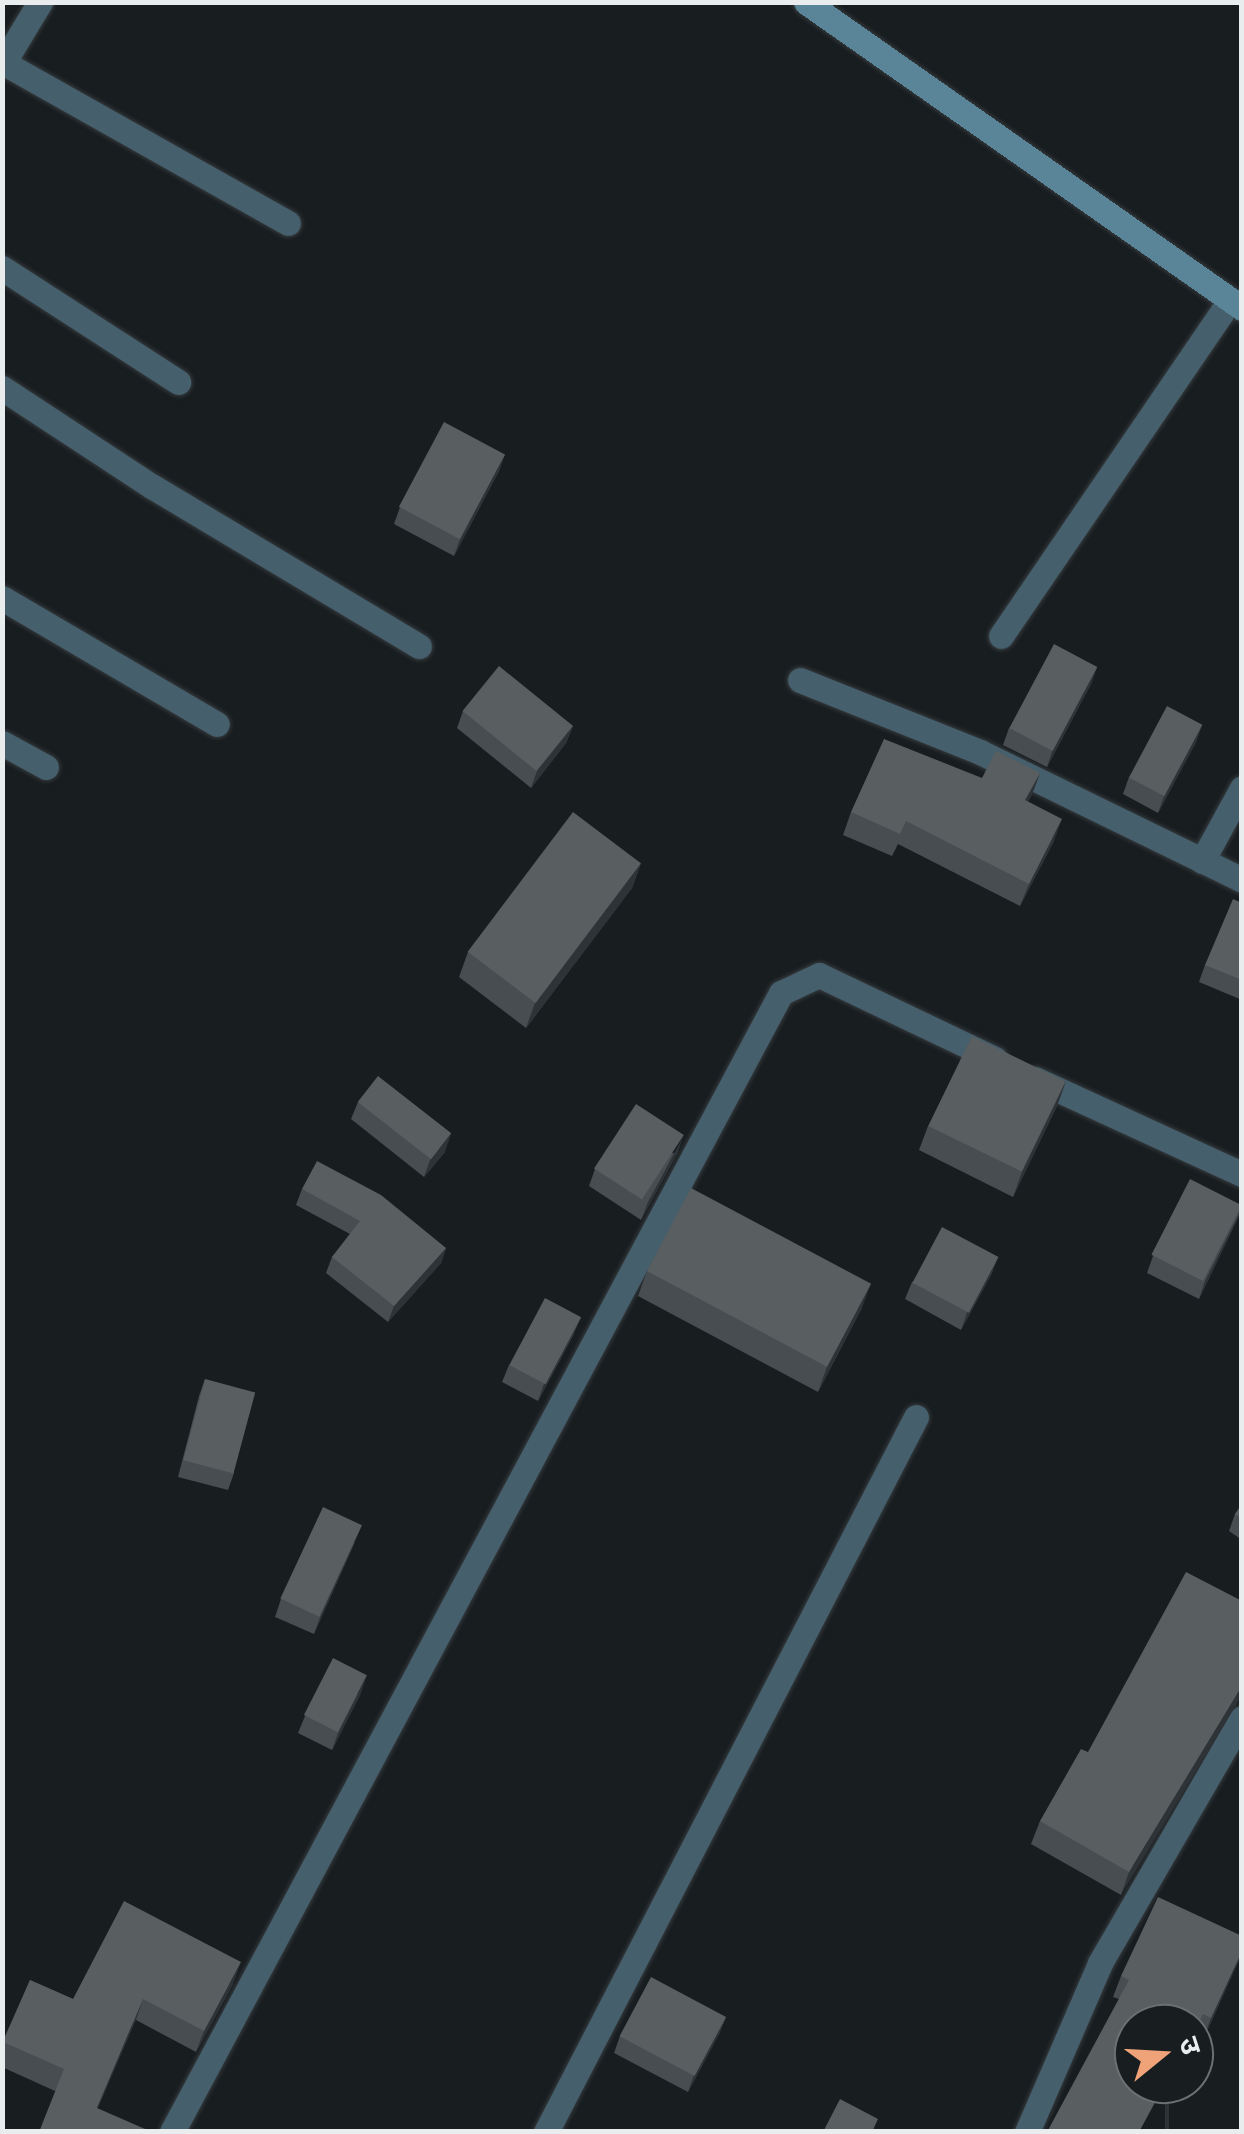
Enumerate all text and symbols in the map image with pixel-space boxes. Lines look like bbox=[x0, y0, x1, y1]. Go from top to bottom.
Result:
north arrow bbox=[1114, 2004, 1214, 2104]
text: उ bbox=[1172, 2032, 1209, 2058]

